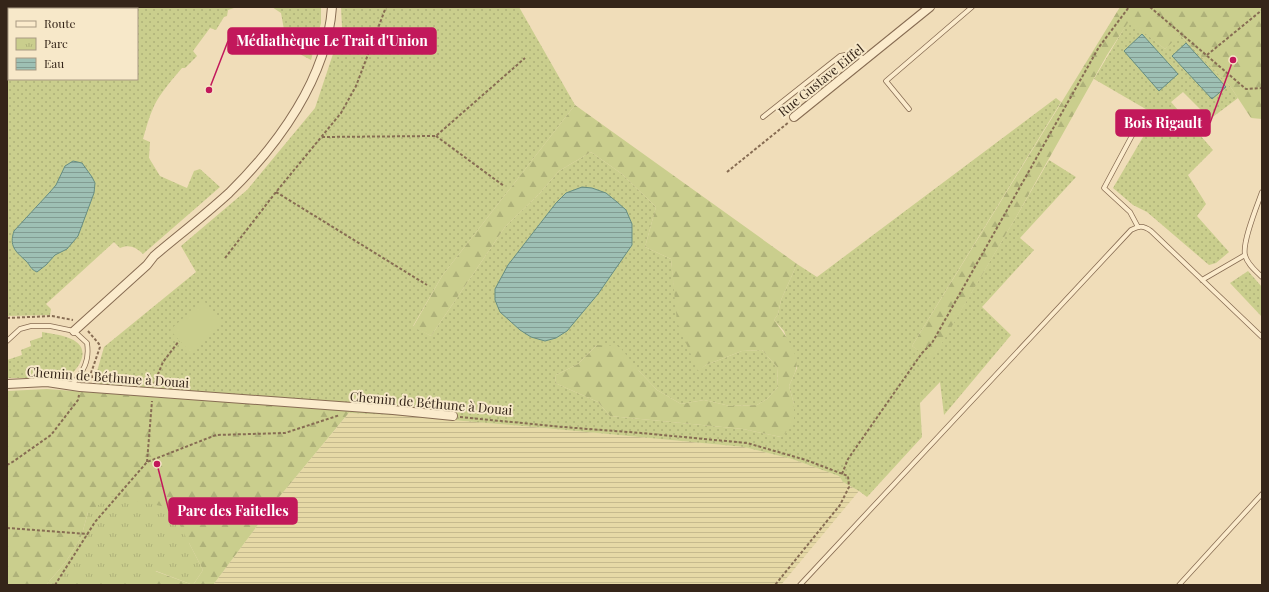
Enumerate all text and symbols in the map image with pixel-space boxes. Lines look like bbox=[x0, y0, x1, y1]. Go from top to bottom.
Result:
legend bbox=[8, 8, 138, 80]
text: Route bbox=[44, 15, 76, 31]
callout: Médiathèque Le Trait d'Union bbox=[228, 28, 436, 54]
text: Médiathèque Le Trait d'Union bbox=[236, 31, 428, 50]
text: Parc bbox=[44, 35, 68, 51]
street label: Rue Gustave Eiffel bbox=[774, 40, 867, 119]
text: Eau bbox=[44, 55, 64, 71]
callout: Bois Rigault bbox=[1116, 110, 1210, 136]
text: Bois Rigault bbox=[1124, 113, 1202, 132]
street label: Chemin de Béthune à Douai bbox=[26, 362, 190, 391]
street label: Chemin de Béthune à Douai bbox=[349, 387, 513, 418]
callout: Parc des Faitelles bbox=[169, 498, 297, 524]
text: Parc des Faitelles bbox=[177, 501, 289, 520]

